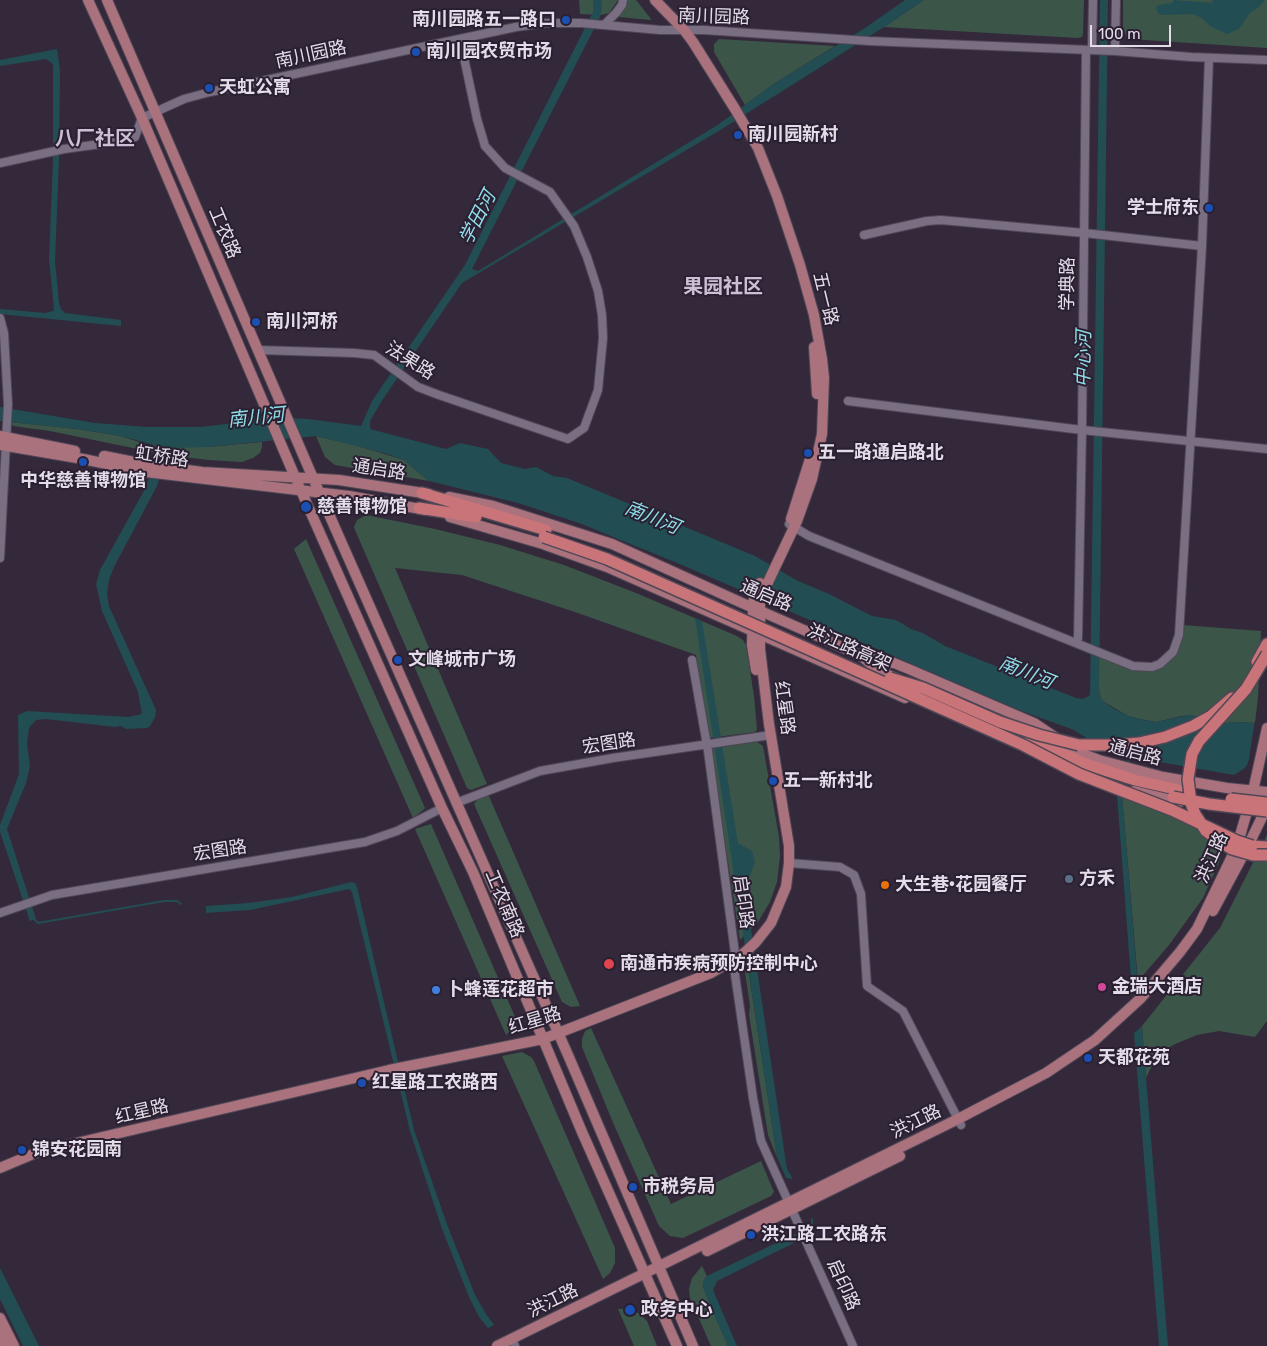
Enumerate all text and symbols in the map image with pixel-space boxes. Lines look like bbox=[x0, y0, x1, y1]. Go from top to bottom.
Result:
street label: 南川园路 bbox=[678, 5, 750, 29]
place label: 南川园路五一路口 bbox=[412, 9, 556, 31]
marker: 南川园路五一路口 bbox=[560, 14, 572, 26]
scale bar bbox=[1092, 15, 1173, 47]
text: 100 m bbox=[1098, 25, 1140, 43]
street label: 南川园路 bbox=[274, 37, 348, 73]
place label: 南川园农贸市场 bbox=[426, 41, 552, 63]
marker: 南川园农贸市场 bbox=[410, 46, 422, 58]
place label: 天虹公寓 bbox=[219, 77, 291, 99]
marker: 天虹公寓 bbox=[203, 82, 215, 94]
place label: 南川园新村 bbox=[748, 124, 838, 146]
district label: 八厂社区 bbox=[55, 127, 135, 151]
marker: 南川园新村 bbox=[732, 129, 744, 141]
water label: 学田河 bbox=[455, 187, 501, 249]
place label: 学士府东 bbox=[1127, 197, 1199, 219]
marker: 学士府东 bbox=[1203, 202, 1215, 214]
street label: 工农路 bbox=[204, 204, 244, 262]
street label: 学典路 bbox=[1057, 257, 1079, 311]
street label: 五一路 bbox=[808, 270, 842, 328]
district label: 果园社区 bbox=[683, 275, 763, 299]
place label: 南川河桥 bbox=[266, 311, 338, 333]
marker: 南川河桥 bbox=[250, 316, 262, 328]
water label: 中心河 bbox=[1072, 330, 1096, 388]
street label: 法果路 bbox=[381, 338, 439, 384]
water label: 南川河 bbox=[226, 404, 286, 432]
street label: 虹桥路 bbox=[134, 442, 190, 472]
place label: 五一路通启路北 bbox=[818, 442, 944, 464]
marker: 五一路通启路北 bbox=[802, 447, 814, 459]
street label: 通启路 bbox=[351, 455, 407, 485]
marker: 中华慈善博物馆 bbox=[77, 456, 89, 468]
place label: 中华慈善博物馆 bbox=[20, 470, 146, 492]
place label: 慈善博物馆 bbox=[317, 496, 407, 518]
water label: 南川河 bbox=[621, 497, 683, 539]
marker: 慈善博物馆 bbox=[299, 500, 313, 514]
street label: 通启路 bbox=[737, 576, 795, 616]
street label: 洪江路高架 bbox=[803, 620, 895, 676]
place label: 文峰城市广场 bbox=[408, 649, 516, 671]
water label: 南川河 bbox=[995, 652, 1057, 694]
marker: 文峰城市广场 bbox=[392, 654, 404, 666]
street label: 红星路 bbox=[770, 680, 798, 736]
street label: 宏图路 bbox=[581, 729, 637, 759]
street label: 通启路 bbox=[1106, 736, 1164, 770]
place label: 五一新村北 bbox=[783, 770, 873, 792]
marker: 五一新村北 bbox=[767, 775, 779, 787]
street label: 洪江路 bbox=[1191, 829, 1233, 887]
street label: 宏图路 bbox=[192, 836, 248, 866]
street label: 工农南路 bbox=[480, 867, 528, 941]
place label: 方禾 bbox=[1079, 868, 1115, 890]
marker: 方禾 bbox=[1063, 873, 1075, 885]
street label: 启印路 bbox=[729, 874, 757, 930]
place label: 大生巷·花园餐厅 bbox=[895, 874, 1027, 896]
marker: 大生巷·花园餐厅 bbox=[879, 879, 891, 891]
place label: 南通市疾病预防控制中心 bbox=[620, 953, 818, 975]
marker: 南通市疾病预防控制中心 bbox=[602, 957, 616, 971]
place label: 金瑞大酒店 bbox=[1112, 976, 1202, 998]
place label: 卜蜂莲花超市 bbox=[446, 979, 554, 1001]
marker: 金瑞大酒店 bbox=[1096, 981, 1108, 993]
marker: 卜蜂莲花超市 bbox=[430, 984, 442, 996]
street label: 红星路 bbox=[506, 1003, 564, 1039]
place label: 天都花苑 bbox=[1098, 1047, 1170, 1069]
marker: 天都花苑 bbox=[1082, 1052, 1094, 1064]
place label: 红星路工农路西 bbox=[372, 1072, 498, 1094]
marker: 红星路工农路西 bbox=[356, 1077, 368, 1089]
street label: 红星路 bbox=[113, 1095, 171, 1129]
street label: 洪江路 bbox=[887, 1100, 945, 1144]
place label: 锦安花园南 bbox=[32, 1139, 122, 1161]
marker: 锦安花园南 bbox=[16, 1144, 28, 1156]
place label: 市税务局 bbox=[643, 1176, 715, 1198]
marker: 市税务局 bbox=[627, 1181, 639, 1193]
place label: 洪江路工农路东 bbox=[761, 1224, 887, 1246]
marker: 洪江路工农路东 bbox=[745, 1229, 757, 1241]
street label: 启印路 bbox=[822, 1256, 864, 1314]
street label: 洪江路 bbox=[524, 1279, 582, 1323]
place label: 政务中心 bbox=[641, 1299, 713, 1321]
marker: 政务中心 bbox=[623, 1303, 637, 1317]

